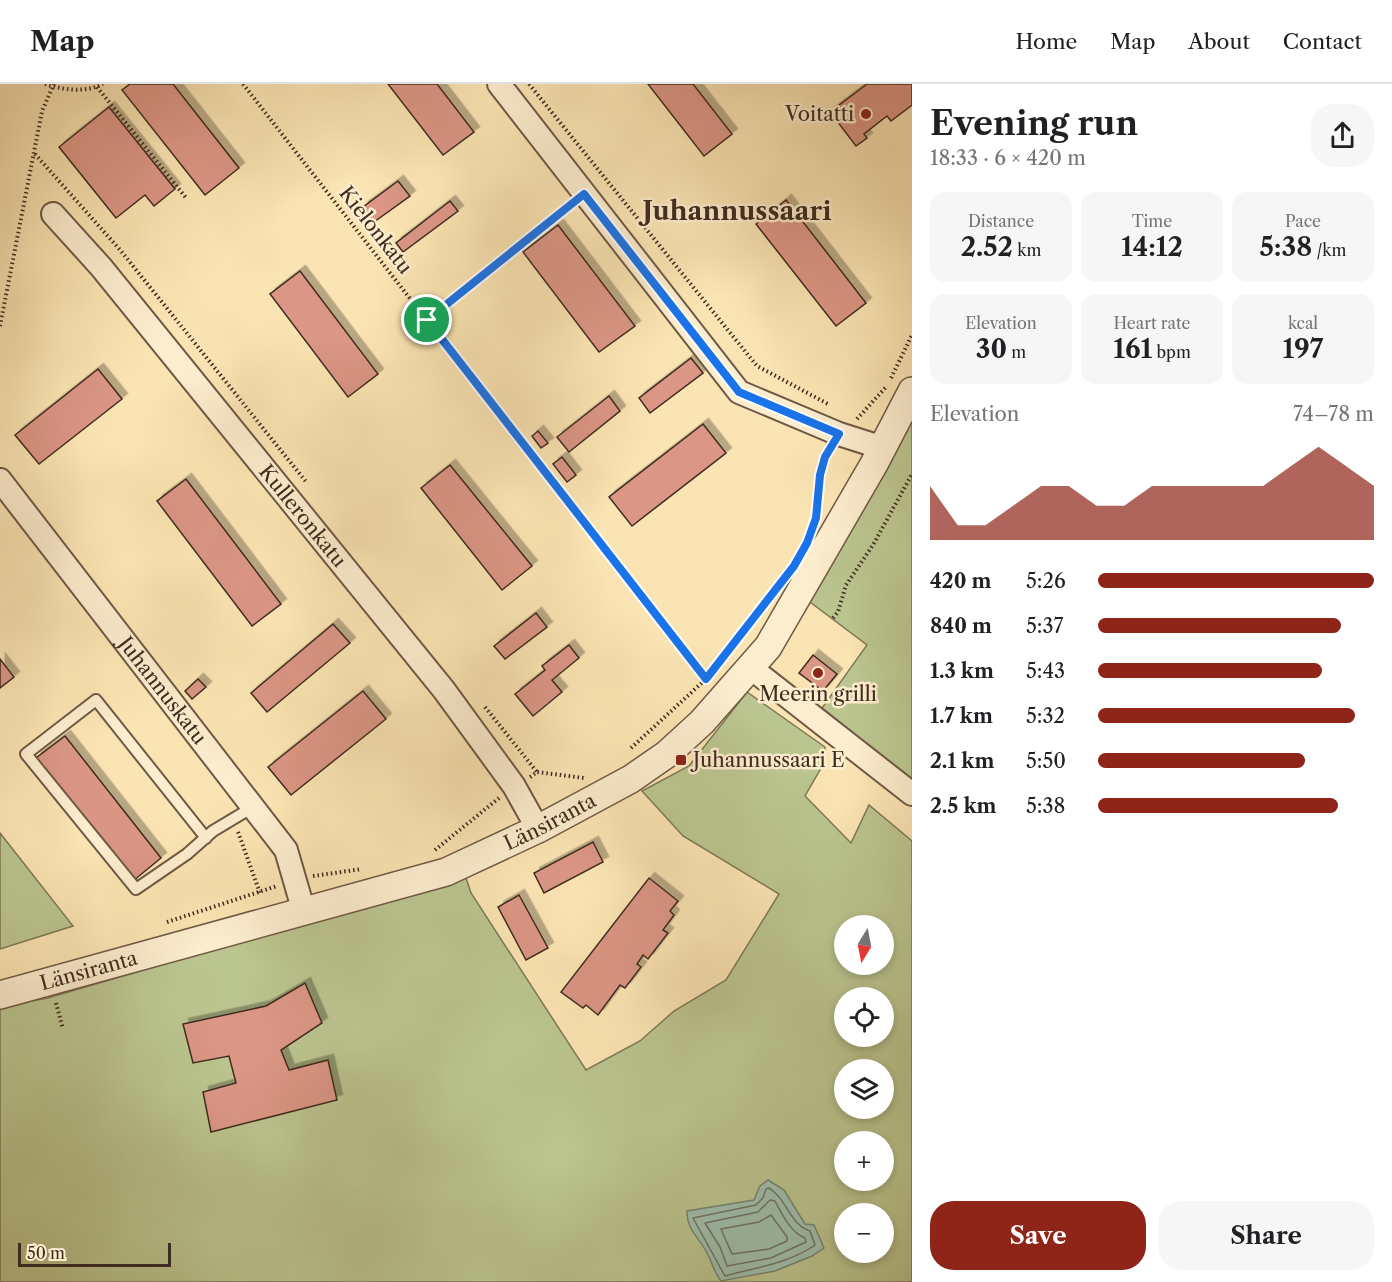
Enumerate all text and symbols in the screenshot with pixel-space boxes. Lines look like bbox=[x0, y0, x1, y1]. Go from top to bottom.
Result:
text: Map bbox=[30, 24, 94, 58]
text: Home bbox=[1016, 29, 1077, 54]
text: Map bbox=[1110, 29, 1155, 54]
text: About bbox=[1188, 29, 1250, 54]
text: Contact bbox=[1283, 29, 1362, 54]
place label: Voitatti bbox=[784, 102, 854, 126]
text: Evening run bbox=[930, 103, 1138, 144]
button: share bbox=[1311, 104, 1374, 167]
marker: Voitatti bbox=[859, 107, 873, 121]
text: 18:33 · 6 × 420 m bbox=[930, 146, 1086, 170]
street label: Kielonkatu bbox=[334, 181, 418, 279]
district label: Juhannussaari bbox=[638, 195, 832, 227]
text: Distance bbox=[968, 211, 1034, 231]
text: Time bbox=[1132, 211, 1172, 231]
text: Pace bbox=[1285, 211, 1321, 231]
text: 2.52 bbox=[961, 231, 1013, 263]
text: 14:12 bbox=[1121, 231, 1183, 263]
text: 5:38 bbox=[1260, 231, 1312, 263]
text: km bbox=[1013, 240, 1041, 260]
text: /km bbox=[1312, 240, 1346, 260]
pin bbox=[401, 294, 452, 345]
icon: arrive bbox=[410, 303, 443, 336]
text: Elevation bbox=[965, 313, 1037, 333]
text: Heart rate bbox=[1113, 313, 1191, 333]
text: kcal bbox=[1288, 313, 1318, 333]
text: 30 bbox=[976, 333, 1007, 365]
text: 161 bbox=[1113, 333, 1152, 365]
text: 197 bbox=[1283, 333, 1323, 365]
text: m bbox=[1007, 342, 1026, 362]
text: bpm bbox=[1152, 342, 1191, 362]
text: Elevation bbox=[930, 402, 1019, 426]
text: 74–78 m bbox=[1293, 402, 1374, 426]
street label: Kulleronkatu bbox=[254, 460, 352, 572]
text: 420 m bbox=[930, 569, 991, 593]
text: 5:26 bbox=[1026, 569, 1066, 593]
text: 840 m bbox=[930, 614, 992, 638]
text: 5:37 bbox=[1026, 614, 1063, 638]
street label: Juhannuskatu bbox=[112, 629, 212, 749]
text: 1.3 km bbox=[930, 659, 994, 683]
text: 5:43 bbox=[1026, 659, 1065, 683]
marker: Meerin grilli bbox=[811, 666, 825, 680]
place label: Meerin grilli bbox=[759, 682, 877, 706]
text: 1.7 km bbox=[930, 704, 993, 728]
text: 5:32 bbox=[1026, 704, 1065, 728]
place label: Juhannussaari E bbox=[690, 748, 845, 772]
text: 2.1 km bbox=[930, 749, 994, 773]
text: 5:50 bbox=[1026, 749, 1066, 773]
marker: Juhannussaari E bbox=[674, 753, 688, 767]
street label: Länsiranta bbox=[500, 788, 600, 855]
text: 2.5 km bbox=[930, 794, 997, 818]
text: 5:38 bbox=[1026, 794, 1065, 818]
north arrow bbox=[834, 915, 894, 975]
map controls bbox=[834, 915, 894, 1263]
street label: Länsiranta bbox=[37, 946, 141, 995]
button: locate bbox=[834, 987, 894, 1047]
button: layers bbox=[834, 1059, 894, 1119]
button: + bbox=[834, 1131, 894, 1191]
button: Save bbox=[930, 1201, 1146, 1270]
button: Share bbox=[1158, 1201, 1374, 1270]
button: − bbox=[834, 1203, 894, 1263]
scale bar bbox=[18, 1240, 171, 1268]
text: 50 m bbox=[27, 1243, 65, 1263]

